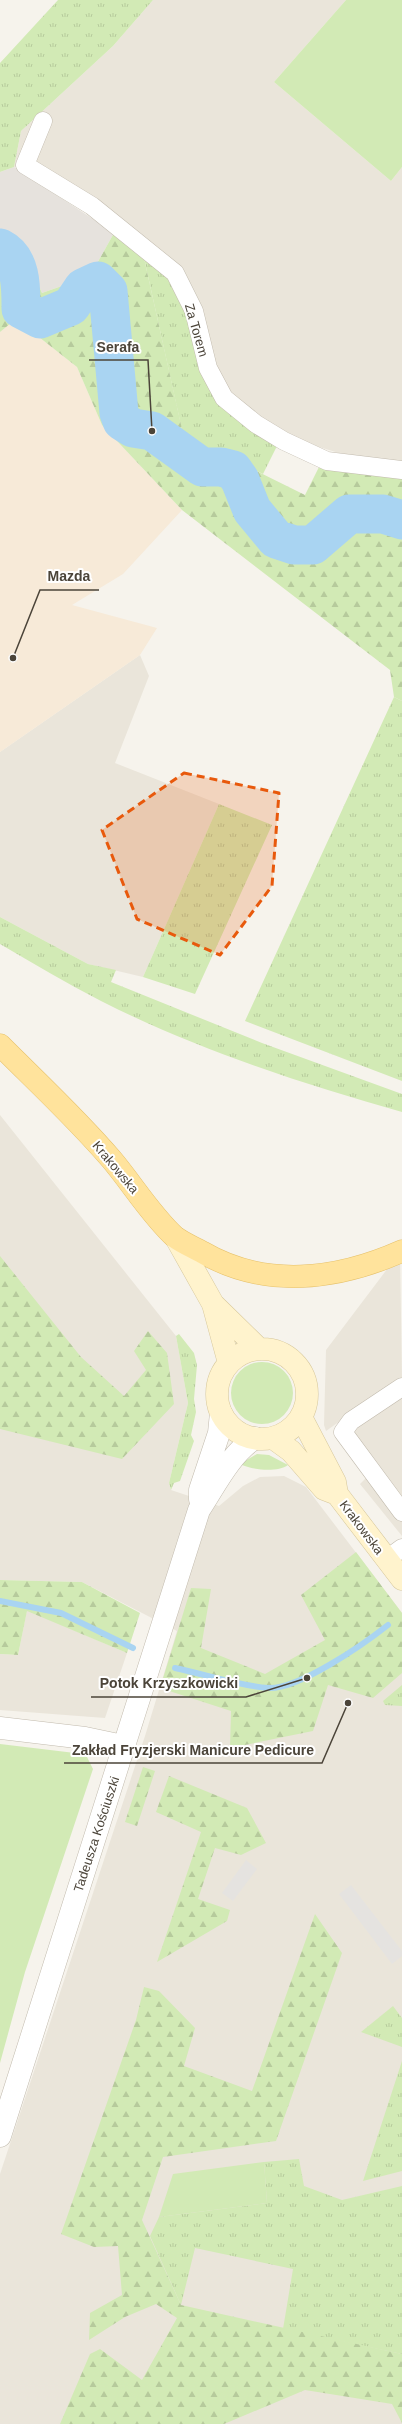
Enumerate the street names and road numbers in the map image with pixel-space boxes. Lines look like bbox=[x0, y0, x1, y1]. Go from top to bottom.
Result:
street label: Za Torem bbox=[182, 302, 211, 358]
street label: Krakowska bbox=[89, 1138, 142, 1197]
street label: Krakowska bbox=[336, 1497, 387, 1558]
street label: Tadeusza Kościuszki bbox=[71, 1774, 122, 1894]

